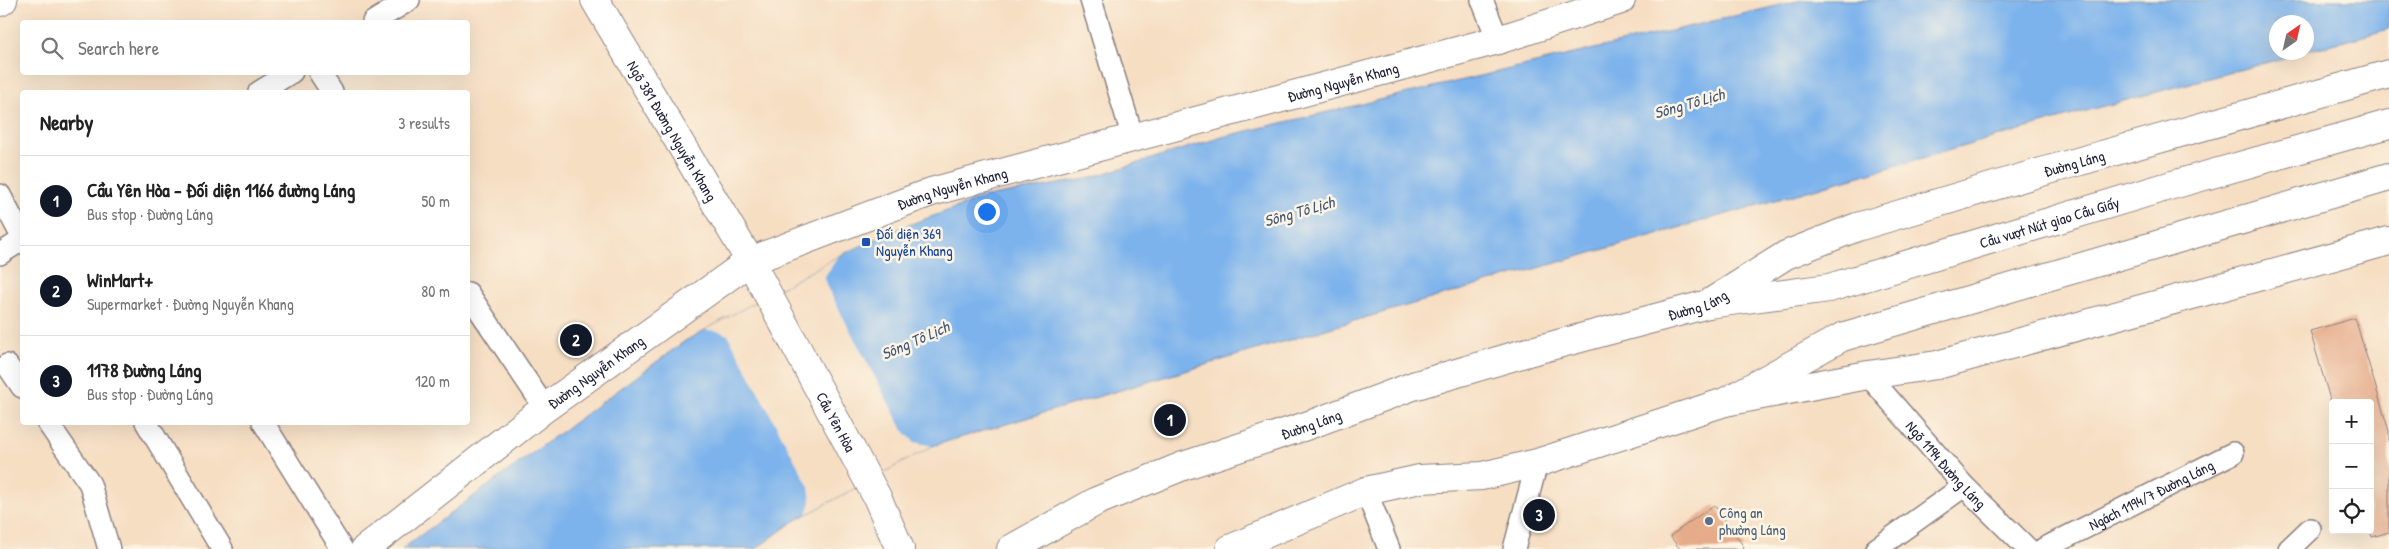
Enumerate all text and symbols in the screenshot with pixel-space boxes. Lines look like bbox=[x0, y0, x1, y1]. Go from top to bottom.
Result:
north arrow bbox=[2269, 15, 2314, 60]
search box bbox=[20, 20, 470, 75]
icon: search bbox=[38, 34, 66, 62]
text: Search here bbox=[78, 35, 159, 61]
street label: Ngõ 381 Đường Nguyễn Khang bbox=[623, 56, 723, 205]
street label: Đường Nguyễn Khang bbox=[1285, 57, 1401, 107]
water label: Sông Tô Lịch bbox=[1651, 82, 1728, 123]
text: Nearby bbox=[40, 108, 93, 137]
text: 3 results bbox=[398, 112, 450, 134]
street label: Đường Láng bbox=[2041, 144, 2107, 181]
street label: Đường Nguyễn Khang bbox=[894, 161, 1010, 215]
text: Cầu Yên Hòa - Đối diện 1166 đường Láng bbox=[87, 177, 355, 203]
text: 1 bbox=[53, 190, 59, 212]
text: 50 m bbox=[422, 190, 450, 212]
water label: Sông Tô Lịch bbox=[1261, 190, 1338, 231]
street label: Cầu vượt Nút giao Cầu Giấy bbox=[1977, 191, 2122, 253]
your location bbox=[974, 199, 1000, 225]
text: Bus stop · Đường Láng bbox=[87, 203, 213, 225]
place label: Đối diện 369 Nguyễn Khang bbox=[876, 223, 953, 261]
marker: Đối diện 369 Nguyễn Khang bbox=[860, 236, 872, 248]
text: WinMart+ bbox=[87, 267, 153, 293]
text: 2 bbox=[52, 280, 60, 302]
text: 80 m bbox=[421, 280, 450, 302]
street label: Đường Láng bbox=[1665, 284, 1732, 325]
text: Supermarket · Đường Nguyễn Khang bbox=[87, 293, 294, 315]
water label: Sông Tô Lịch bbox=[878, 315, 953, 365]
pin: 2 bbox=[560, 321, 592, 359]
street label: Đường Nguyễn Khang bbox=[543, 330, 648, 413]
text: 1178 Đường Láng bbox=[87, 357, 201, 383]
text: 3 bbox=[52, 370, 60, 392]
text: 120 m bbox=[415, 370, 450, 392]
text: Bus stop · Đường Láng bbox=[87, 383, 213, 405]
street label: Cầu Yên Hòa bbox=[812, 388, 861, 456]
map controls bbox=[2329, 399, 2374, 534]
button: + bbox=[2329, 399, 2374, 444]
pin: 1 bbox=[1154, 401, 1186, 439]
street label: Đường Láng bbox=[1278, 403, 1344, 444]
street label: Ngõ 1194 Đường Láng bbox=[1901, 416, 1992, 513]
button: − bbox=[2329, 444, 2374, 489]
street label: Ngách 1194/7 Đường Láng bbox=[2085, 454, 2217, 535]
button: locate bbox=[2329, 489, 2374, 534]
pin: 3 bbox=[1523, 496, 1555, 534]
place label: Công an phường Láng bbox=[1719, 502, 1786, 540]
marker: Công an phường Láng bbox=[1703, 515, 1715, 527]

